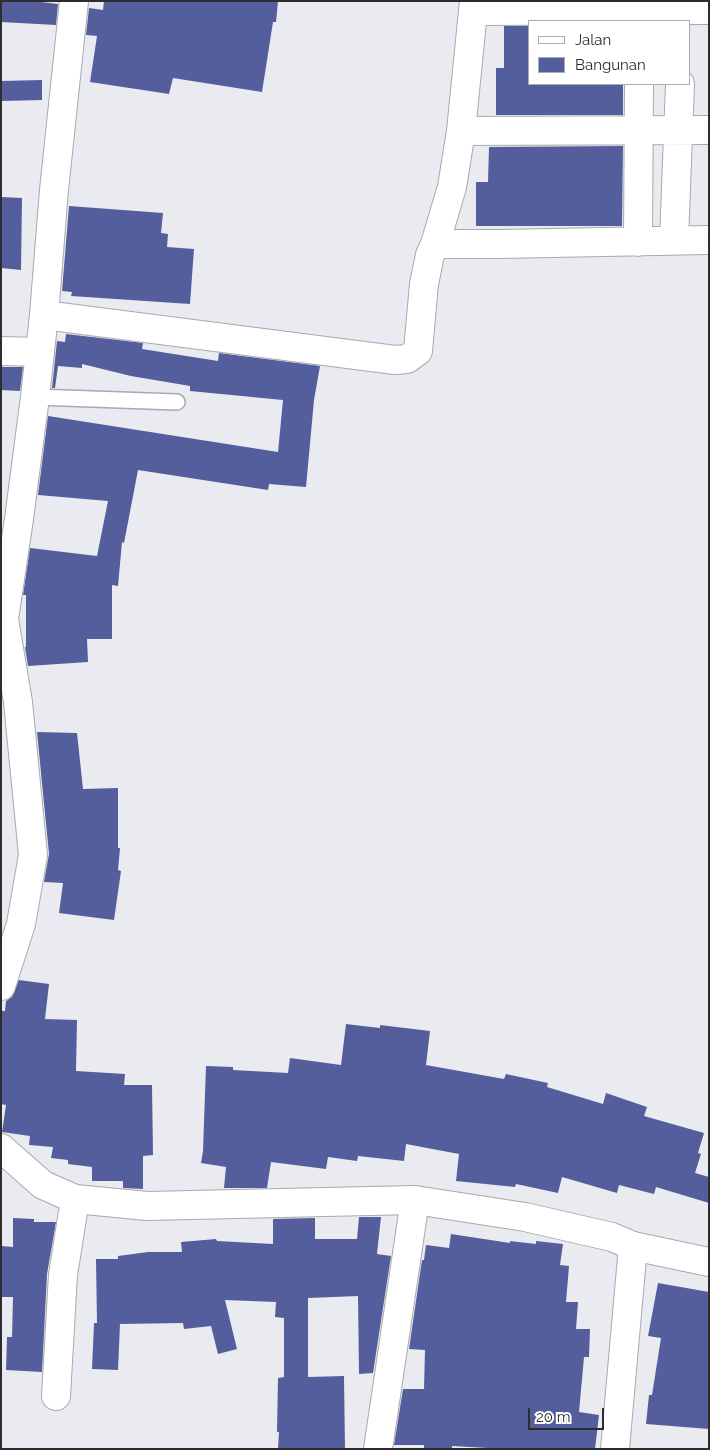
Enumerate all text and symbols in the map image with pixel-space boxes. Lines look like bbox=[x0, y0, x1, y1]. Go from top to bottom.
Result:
legend bbox=[528, 20, 690, 85]
text: Jalan bbox=[575, 31, 611, 49]
text: Bangunan bbox=[575, 56, 646, 74]
scale bar bbox=[530, 1398, 606, 1430]
text: 20 m bbox=[536, 1408, 571, 1426]

